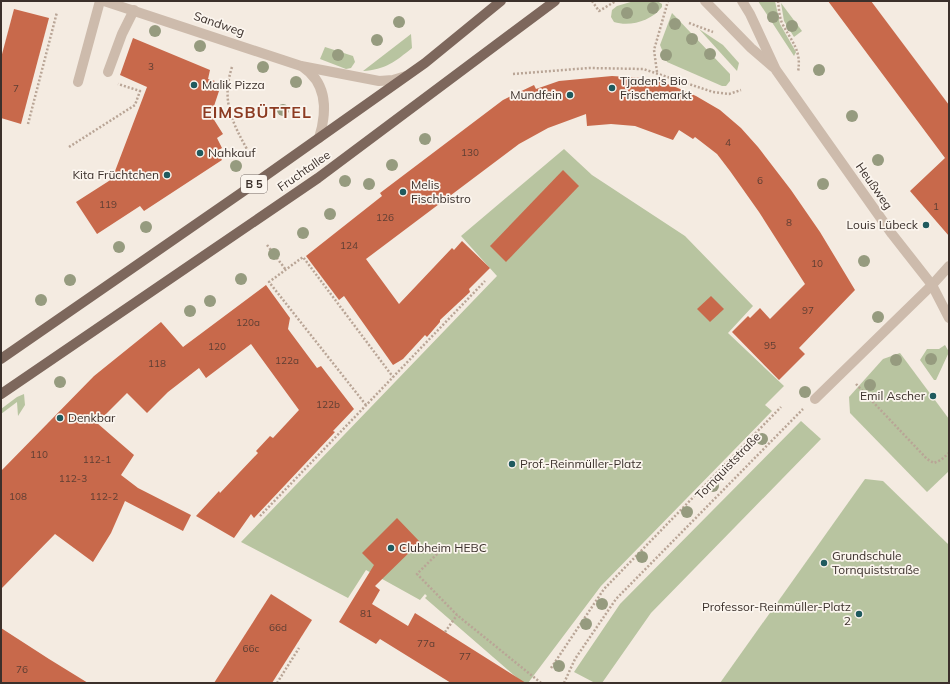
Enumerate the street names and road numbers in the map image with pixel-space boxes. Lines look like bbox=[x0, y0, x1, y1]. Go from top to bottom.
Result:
street label: Sandweg bbox=[192, 8, 247, 39]
street label: Fruchtallee bbox=[274, 147, 333, 194]
street label: Heußweg bbox=[853, 159, 896, 212]
road number: B 5 bbox=[241, 175, 267, 193]
street label: Tornquiststraße bbox=[692, 429, 763, 502]

